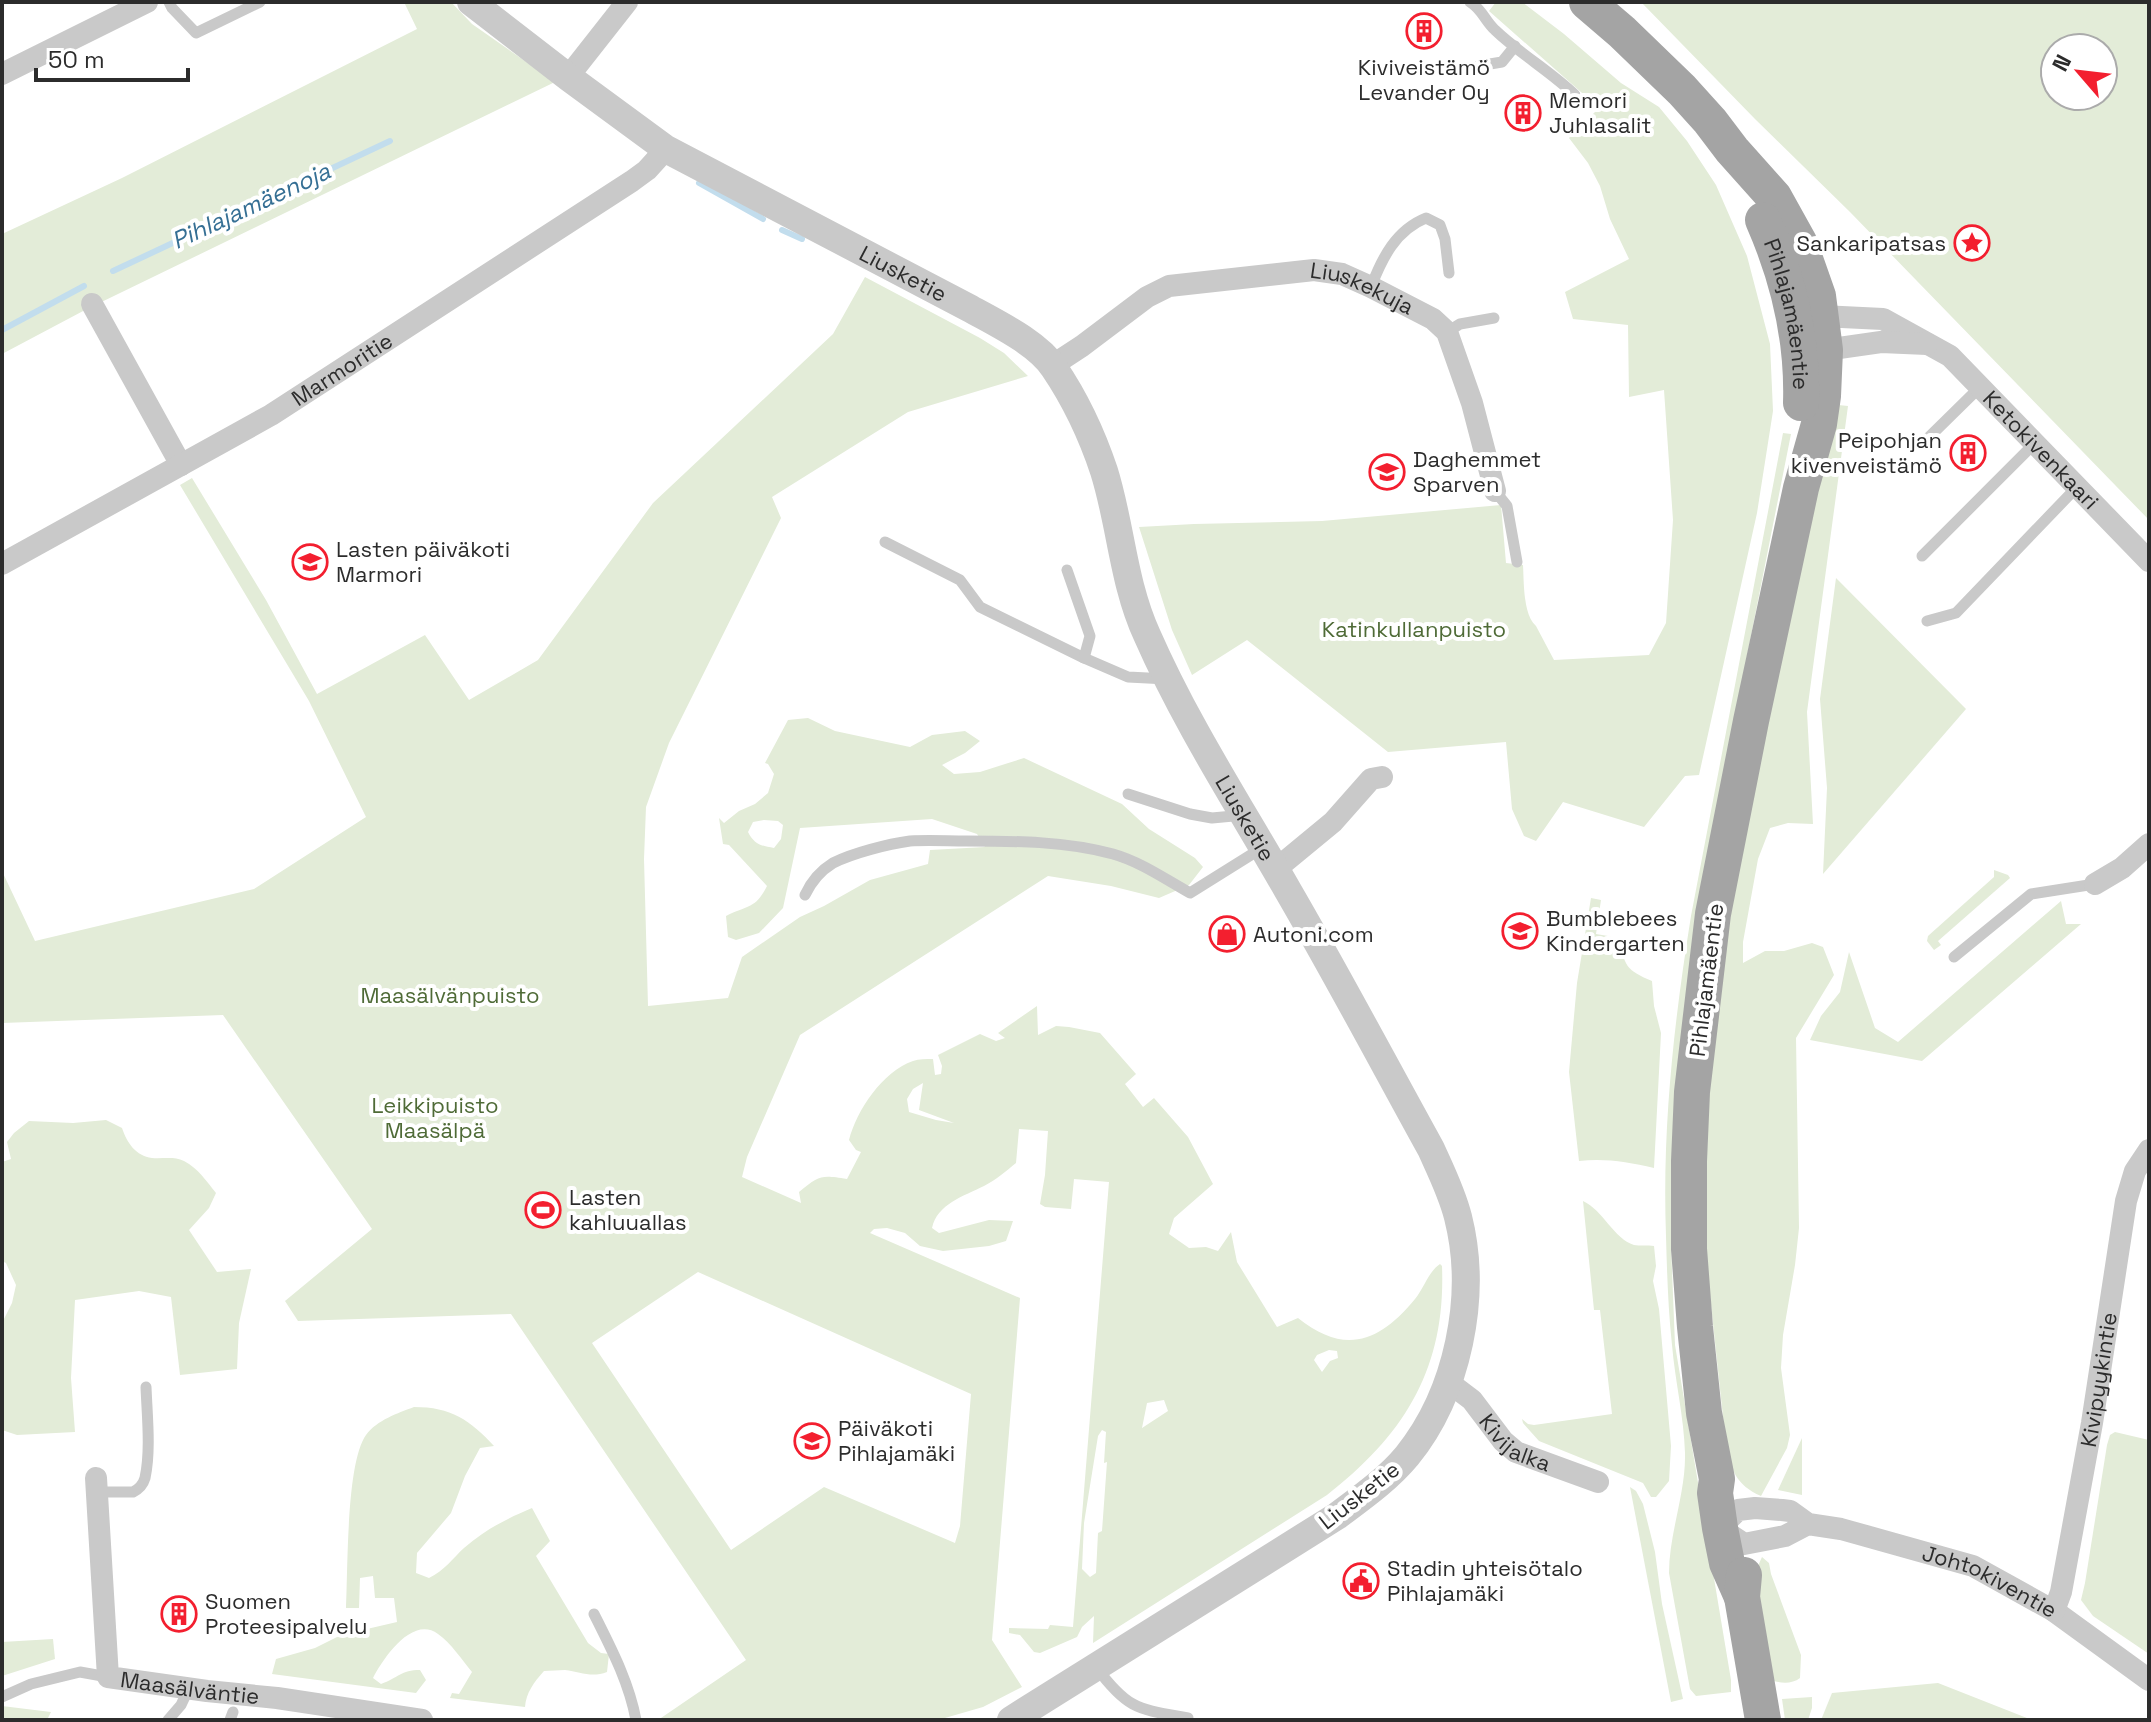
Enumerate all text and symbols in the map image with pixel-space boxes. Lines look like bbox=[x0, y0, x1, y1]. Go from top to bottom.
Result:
building icon: Kiviveistämö Levander Oy bbox=[1405, 12, 1443, 50]
scale bar bbox=[36, 32, 188, 82]
north arrow bbox=[2039, 32, 2119, 112]
text: 50 m bbox=[48, 44, 105, 75]
text: N bbox=[2046, 50, 2077, 76]
place label: Kiviveistämö Levander Oy bbox=[1358, 53, 1490, 106]
place label: Memori Juhlasalit bbox=[1549, 86, 1651, 139]
building icon: Memori Juhlasalit bbox=[1504, 94, 1542, 132]
water label: Pihlajamäenoja bbox=[166, 155, 335, 256]
place icon: Sankaripatsas bbox=[1953, 224, 1991, 262]
place label: Sankaripatsas bbox=[1797, 229, 1946, 257]
street label: Pihlajamäentie bbox=[1758, 234, 1815, 390]
street label: Liusketie bbox=[855, 239, 952, 308]
street label: Liuskekuja bbox=[1308, 256, 1419, 321]
street label: Marmoritie bbox=[286, 326, 398, 412]
street label: Ketokivenkaari bbox=[1977, 385, 2105, 515]
place label: Peipohjan kivenveistämö bbox=[1791, 426, 1942, 479]
building icon: Peipohjan kivenveistämö bbox=[1949, 434, 1987, 472]
place label: Daghemmet Sparven bbox=[1413, 445, 1541, 498]
school or university icon: Daghemmet Sparven bbox=[1368, 453, 1406, 491]
place label: Lasten päiväkoti Marmori bbox=[336, 535, 510, 588]
school or university icon: Lasten päiväkoti Marmori bbox=[291, 543, 329, 581]
park label: Katinkullanpuisto bbox=[1322, 615, 1506, 643]
street label: Liusketie bbox=[1209, 770, 1282, 866]
street label: Pihlajamäentie bbox=[1683, 902, 1729, 1058]
place label: Bumblebees Kindergarten bbox=[1546, 904, 1685, 957]
school or university icon: Bumblebees Kindergarten bbox=[1501, 912, 1539, 950]
shop icon: Autoni.com bbox=[1208, 915, 1246, 953]
place label: Autoni.com bbox=[1253, 920, 1374, 948]
park label: Maasälvänpuisto bbox=[360, 981, 540, 1009]
park label: Leikkipuisto Maasälpä bbox=[371, 1091, 499, 1144]
place label: Lasten kahluuallas bbox=[569, 1183, 687, 1236]
sports icon: Lasten kahluuallas bbox=[524, 1191, 562, 1229]
street label: Kivipyykintie bbox=[2074, 1310, 2123, 1449]
street label: Kivijalka bbox=[1473, 1408, 1555, 1478]
place label: Päiväkoti Pihlajamäki bbox=[838, 1414, 955, 1467]
school or university icon: Päiväkoti Pihlajamäki bbox=[793, 1422, 831, 1460]
street label: Liusketie bbox=[1313, 1455, 1405, 1535]
street label: Johtokiventie bbox=[1919, 1538, 2062, 1624]
place label: Stadin yhteisötalo Pihlajamäki bbox=[1387, 1554, 1583, 1607]
public building icon: Stadin yhteisötalo Pihlajamäki bbox=[1342, 1562, 1380, 1600]
place label: Suomen Proteesipalvelu bbox=[205, 1587, 368, 1640]
building icon: Suomen Proteesipalvelu bbox=[160, 1595, 198, 1633]
street label: Maasälväntie bbox=[119, 1665, 261, 1710]

